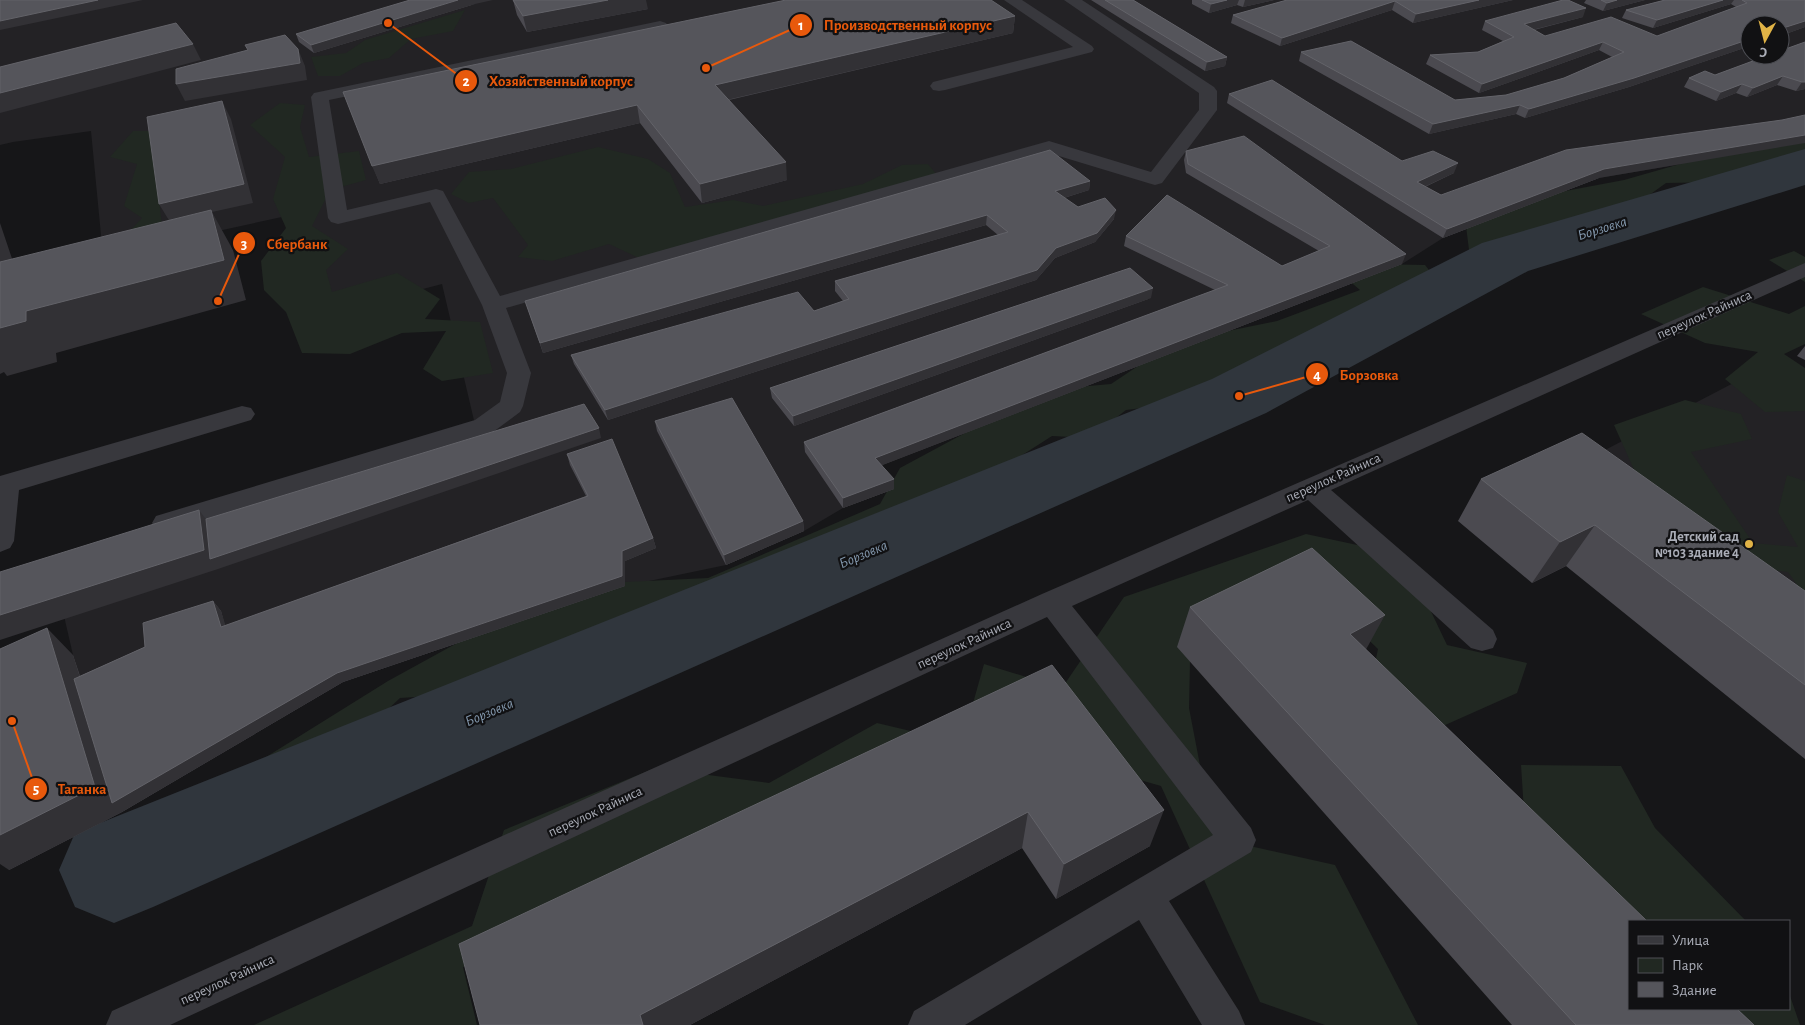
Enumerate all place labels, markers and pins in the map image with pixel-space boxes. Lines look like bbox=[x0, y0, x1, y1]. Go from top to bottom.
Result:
callout: Производственный корпус bbox=[789, 10, 1002, 40]
callout: Хозяйственный корпус bbox=[454, 66, 643, 96]
callout: Сбербанк bbox=[231, 228, 337, 258]
callout: Борзовка bbox=[1304, 359, 1408, 389]
place label: Детский сад №103 здание 4 bbox=[1655, 530, 1739, 560]
marker: Детский сад №103 здание 4 bbox=[1743, 538, 1755, 550]
callout: Таганка bbox=[23, 774, 117, 804]

